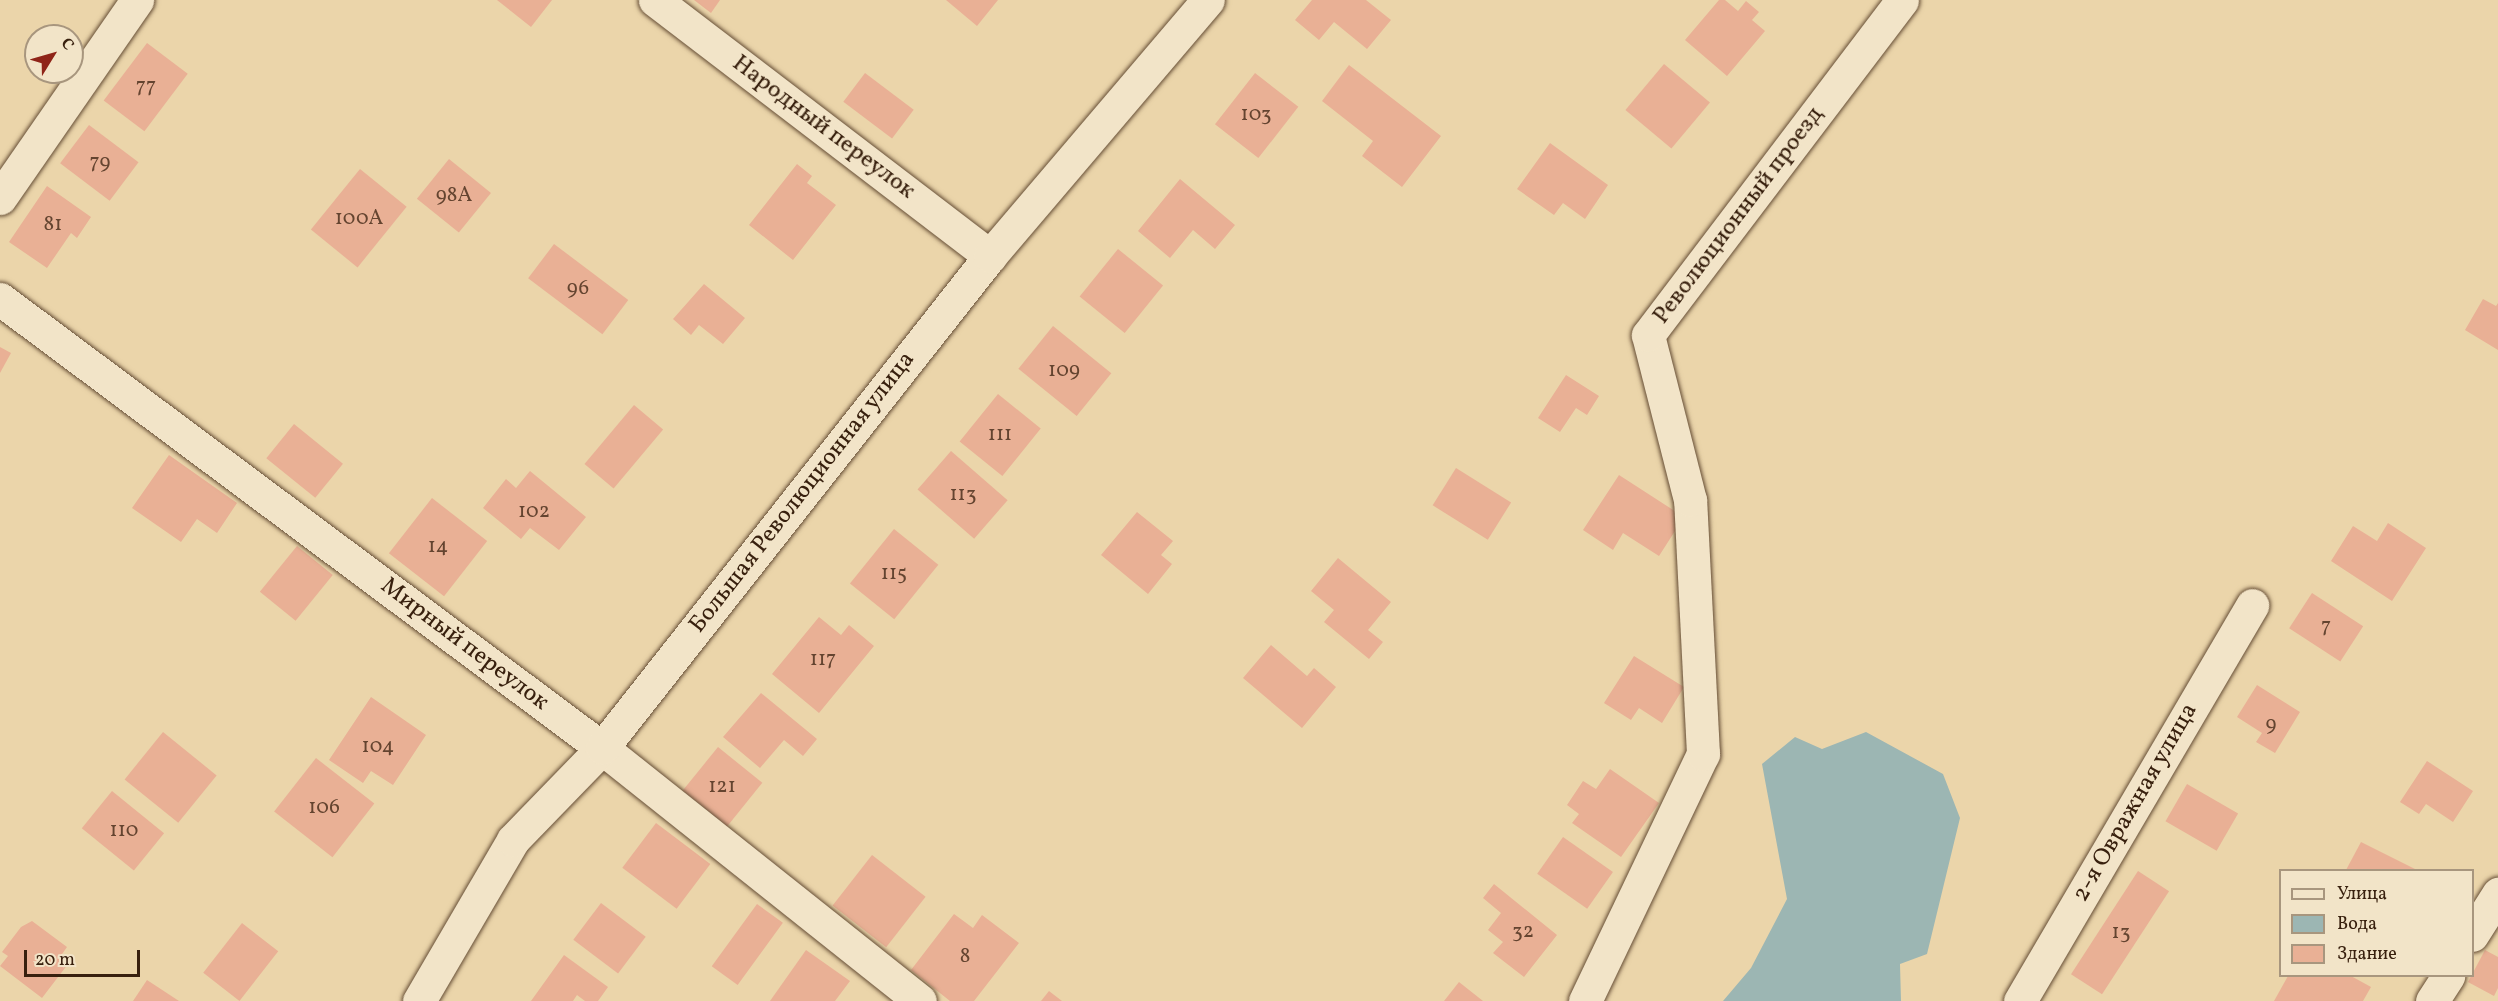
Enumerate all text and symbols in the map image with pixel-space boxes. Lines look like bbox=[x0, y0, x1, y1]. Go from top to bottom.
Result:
north arrow bbox=[24, 24, 84, 84]
text: С bbox=[55, 34, 79, 55]
street label: Народный переулок bbox=[726, 50, 920, 206]
house number: 77 bbox=[136, 74, 156, 100]
house number: 103 bbox=[1241, 102, 1271, 128]
street label: Революционный проезд bbox=[1648, 102, 1830, 330]
house number: 79 bbox=[90, 150, 110, 176]
house number: 98А bbox=[436, 183, 472, 209]
house number: 100А bbox=[335, 206, 383, 232]
house number: 81 bbox=[44, 212, 62, 238]
house number: 96 bbox=[567, 276, 589, 302]
street label: Большая Революционная улица bbox=[684, 346, 922, 640]
house number: 109 bbox=[1048, 358, 1080, 384]
house number: 111 bbox=[988, 422, 1012, 448]
house number: 113 bbox=[949, 482, 977, 508]
house number: 102 bbox=[518, 499, 550, 525]
house number: 14 bbox=[428, 534, 448, 560]
house number: 115 bbox=[881, 561, 907, 587]
street label: Мирный переулок bbox=[374, 572, 554, 718]
house number: 7 bbox=[2321, 614, 2331, 640]
house number: 117 bbox=[810, 647, 836, 673]
street label: 2-я Овражная улица bbox=[2067, 698, 2205, 908]
house number: 9 bbox=[2266, 712, 2276, 738]
house number: 104 bbox=[362, 734, 394, 760]
house number: 121 bbox=[708, 774, 736, 800]
house number: 106 bbox=[308, 795, 340, 821]
house number: 110 bbox=[110, 818, 138, 844]
legend bbox=[2279, 869, 2474, 977]
text: Улица bbox=[2337, 882, 2387, 907]
text: Вода bbox=[2337, 912, 2377, 937]
house number: 32 bbox=[1512, 919, 1534, 945]
house number: 13 bbox=[2112, 920, 2130, 946]
scale bar bbox=[27, 938, 142, 976]
text: Здание bbox=[2337, 942, 2397, 967]
house number: 8 bbox=[960, 944, 970, 970]
text: 20 m bbox=[35, 948, 75, 973]

